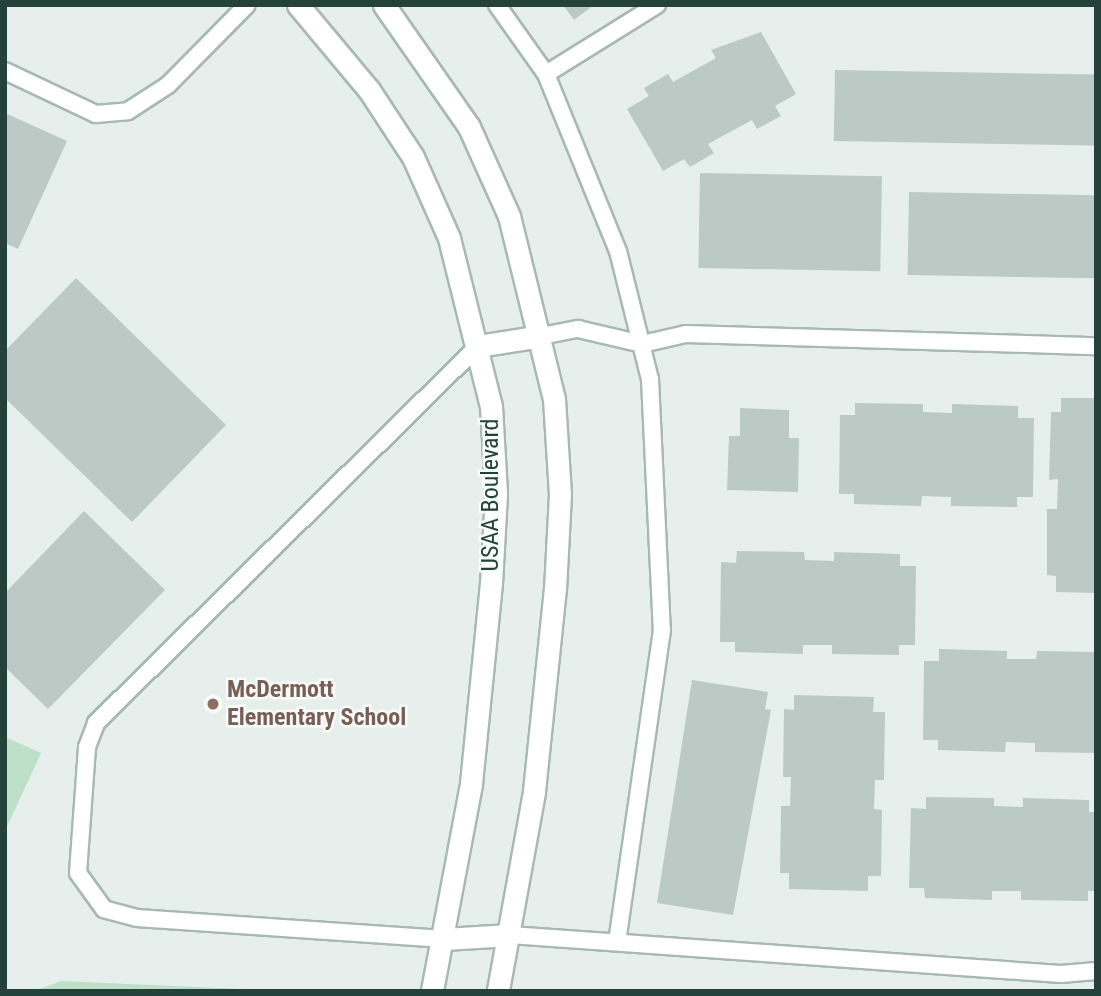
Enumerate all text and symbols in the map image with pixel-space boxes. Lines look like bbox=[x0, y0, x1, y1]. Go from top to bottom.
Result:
street label: USAA Boulevard bbox=[477, 418, 505, 572]
place label: McDermott Elementary School bbox=[227, 676, 406, 732]
marker: McDermott Elementary School bbox=[205, 696, 221, 712]

